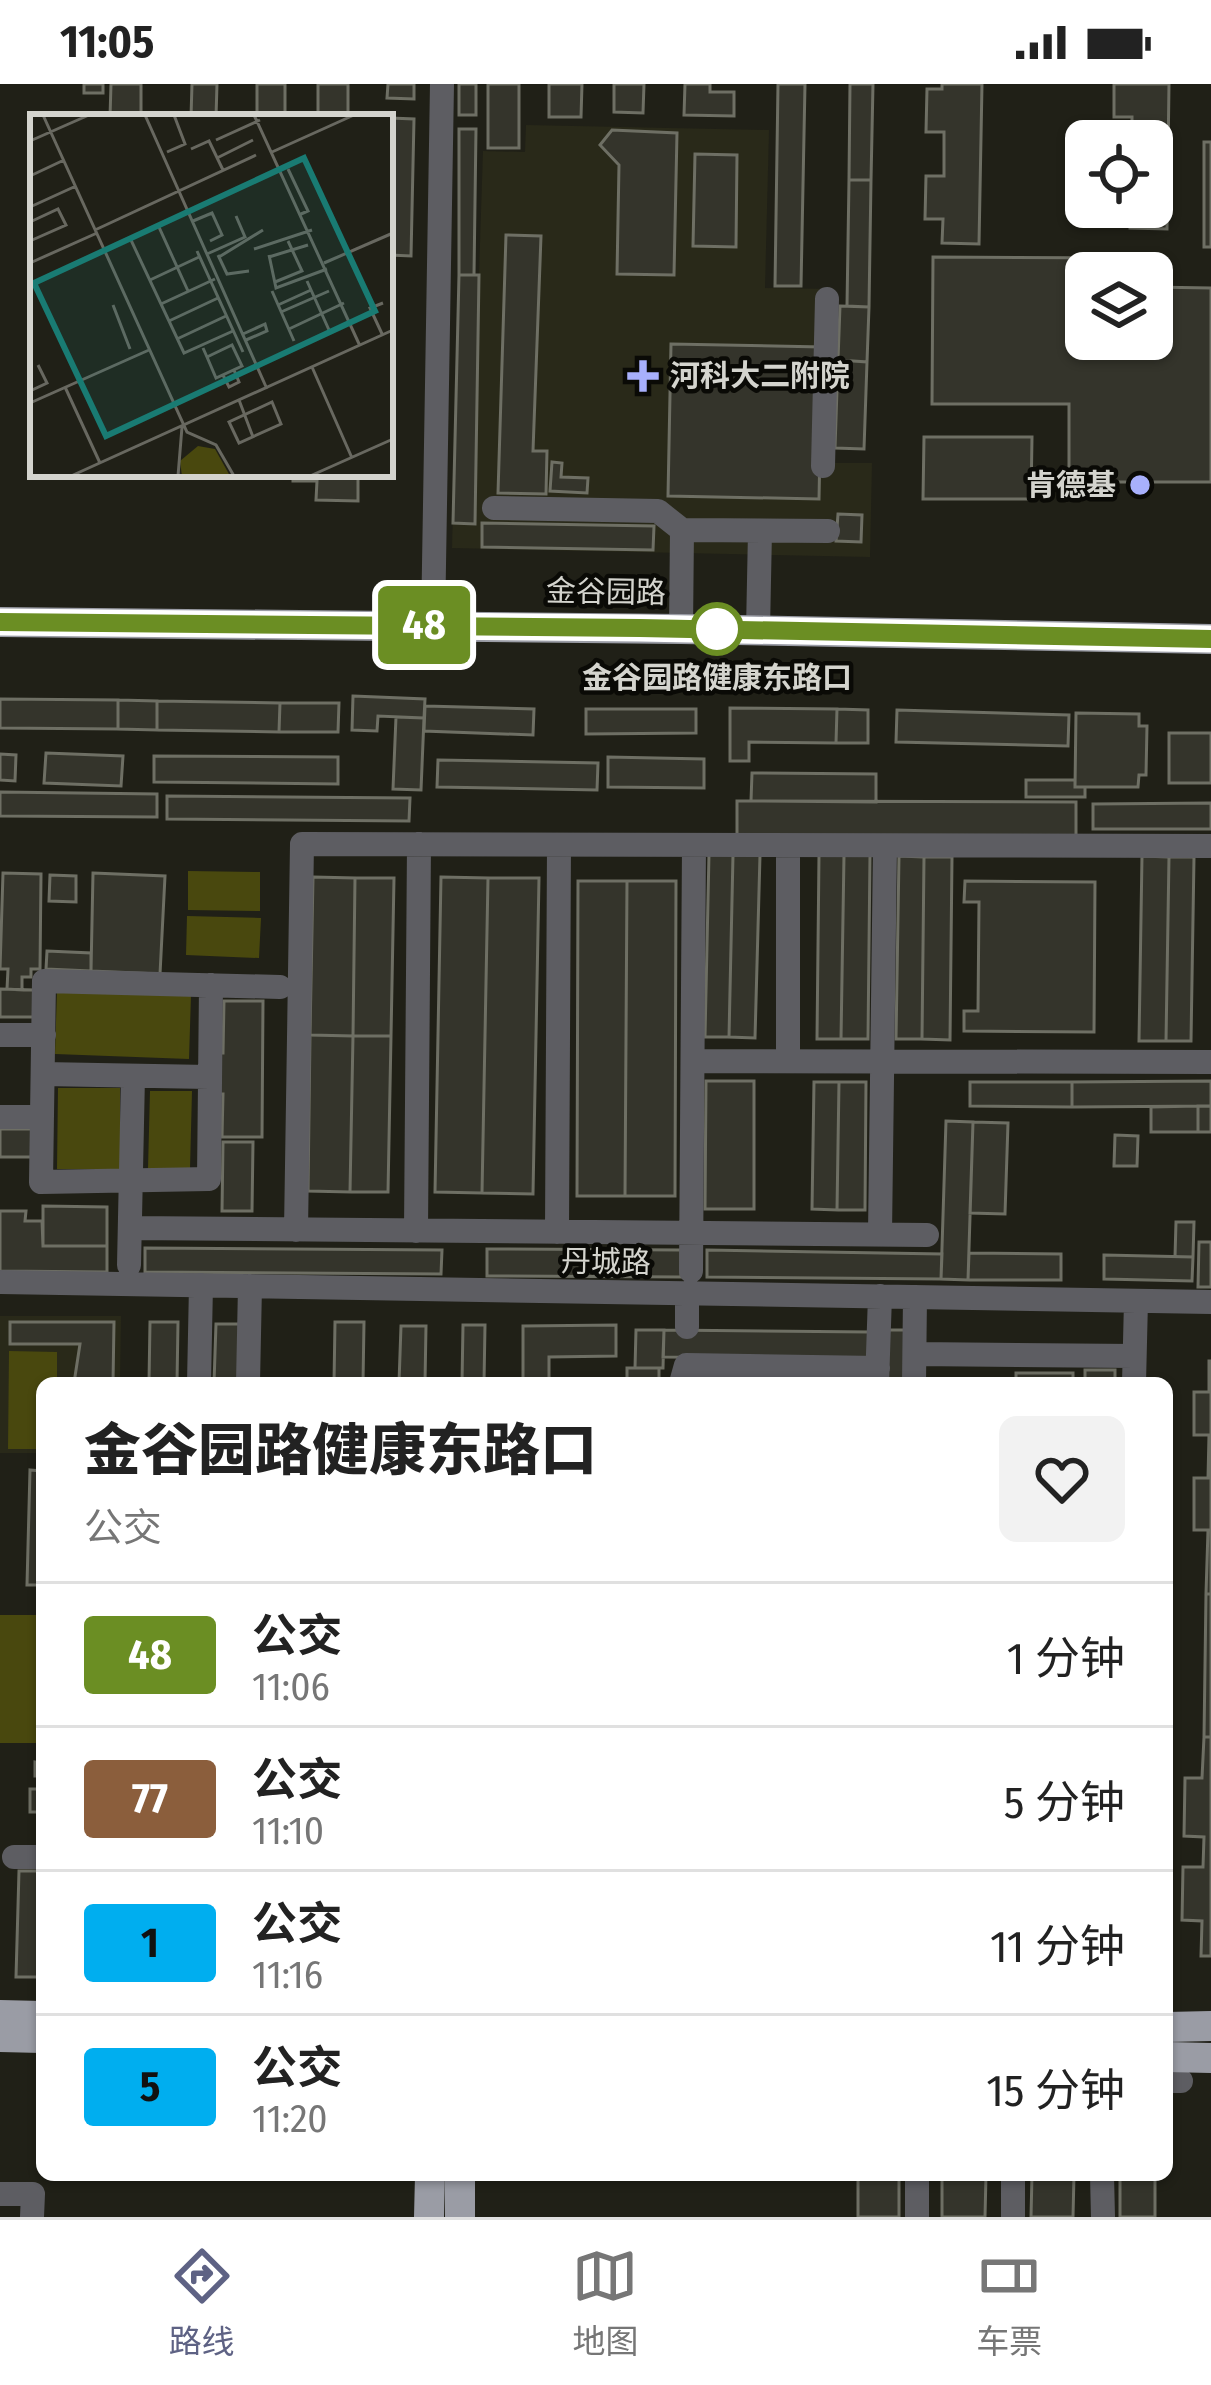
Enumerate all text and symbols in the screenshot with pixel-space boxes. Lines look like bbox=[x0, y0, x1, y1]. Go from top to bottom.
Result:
text: 11:05 bbox=[60, 15, 154, 69]
inset map bbox=[30, 114, 393, 477]
map controls bbox=[1065, 120, 1173, 360]
button: locate bbox=[1065, 120, 1173, 228]
button: layers bbox=[1065, 252, 1173, 360]
place label: 河科大二附院 bbox=[670, 358, 850, 394]
marker: 河科大二附院 bbox=[627, 360, 659, 392]
place label: 肯德基 bbox=[1026, 467, 1116, 503]
marker: 肯德基 bbox=[1127, 472, 1153, 498]
street label: 金谷园路 bbox=[546, 573, 666, 611]
line badge: 48 bbox=[370, 586, 478, 664]
text: 48 bbox=[402, 600, 446, 650]
marker: 金谷园路健康东路口 bbox=[692, 604, 742, 654]
place label: 金谷园路健康东路口 bbox=[582, 660, 852, 696]
street label: 丹城路 bbox=[561, 1243, 651, 1281]
button: heart bbox=[999, 1416, 1125, 1542]
text: 金谷园路健康东路口 bbox=[84, 1417, 597, 1485]
text: 公交 bbox=[84, 1505, 162, 1551]
text: 公交 bbox=[252, 1609, 342, 1663]
text: 48 bbox=[128, 1630, 172, 1680]
text: 1 分钟 bbox=[1007, 1632, 1125, 1686]
text: 11:06 bbox=[252, 1664, 330, 1710]
text: 公交 bbox=[252, 1753, 342, 1807]
text: 77 bbox=[132, 1774, 168, 1824]
text: 5 分钟 bbox=[1004, 1776, 1125, 1830]
text: 11:10 bbox=[252, 1808, 324, 1854]
text: 公交 bbox=[252, 1897, 342, 1951]
text: 1 bbox=[141, 1918, 159, 1968]
text: 11 分钟 bbox=[990, 1920, 1125, 1974]
text: 11:16 bbox=[252, 1952, 323, 1998]
text: 公交 bbox=[252, 2041, 342, 2095]
text: 5 bbox=[140, 2062, 160, 2112]
text: 15 分钟 bbox=[986, 2064, 1125, 2118]
text: 11:20 bbox=[252, 2096, 328, 2142]
tab: 路线 bbox=[169, 2243, 235, 2363]
tab: 地图 bbox=[572, 2243, 638, 2363]
tab: 车票 bbox=[976, 2243, 1042, 2363]

